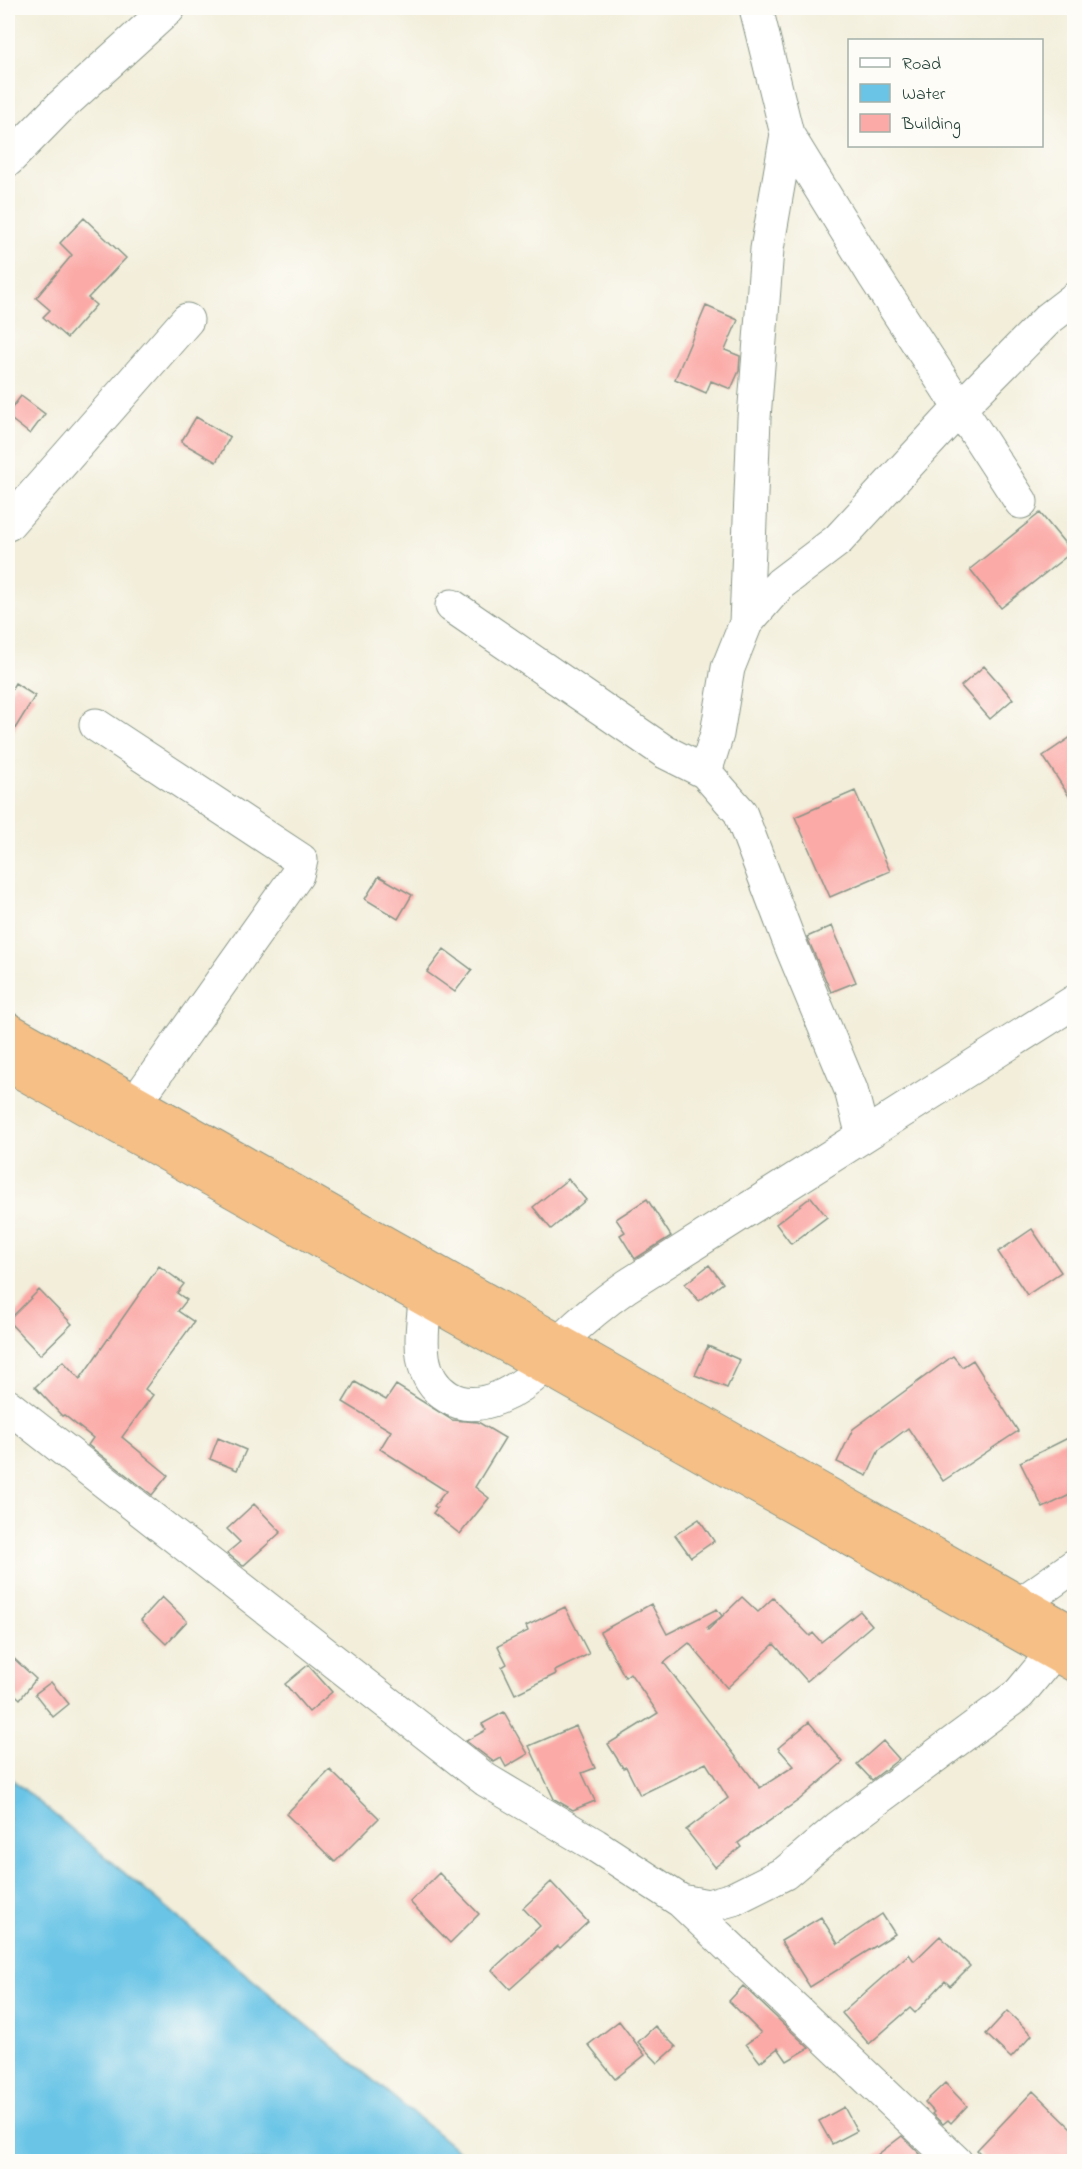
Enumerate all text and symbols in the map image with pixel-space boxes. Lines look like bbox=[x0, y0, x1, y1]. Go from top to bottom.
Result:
legend bbox=[848, 39, 1043, 147]
text: Road bbox=[902, 52, 941, 78]
text: Water bbox=[902, 82, 946, 108]
text: Building bbox=[901, 112, 961, 139]

